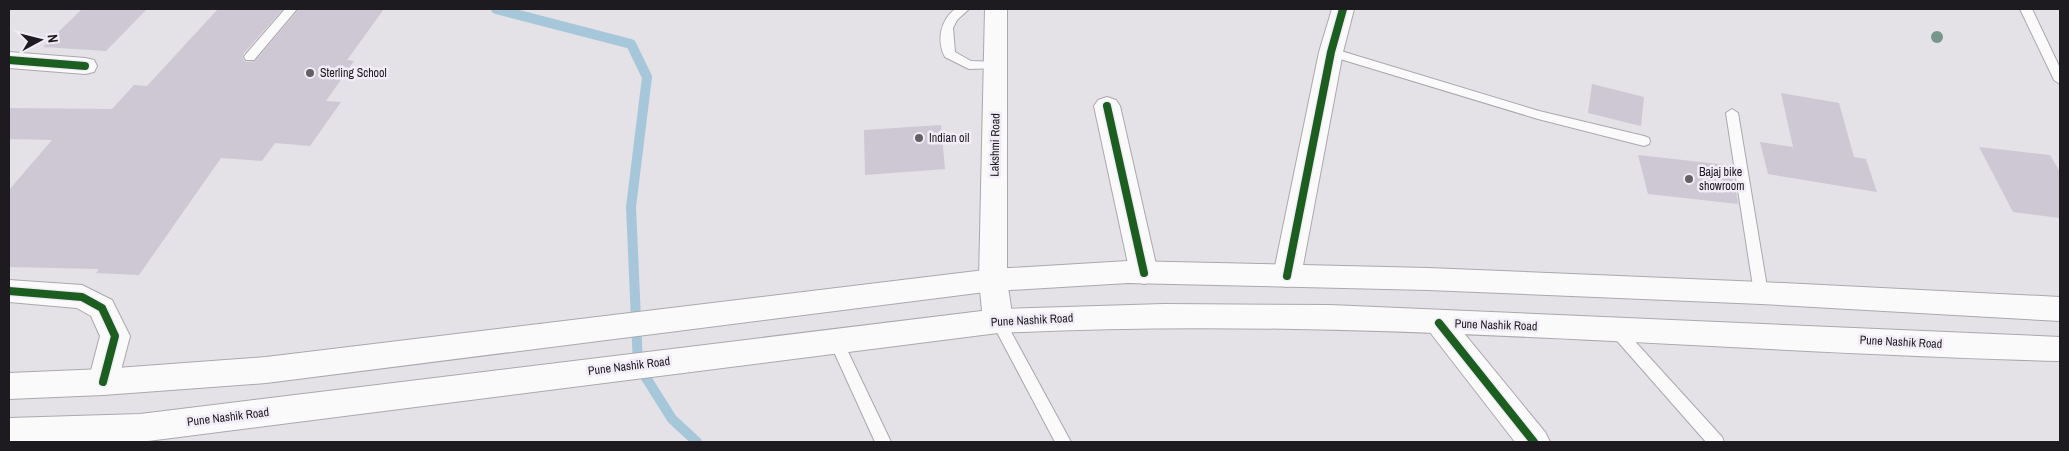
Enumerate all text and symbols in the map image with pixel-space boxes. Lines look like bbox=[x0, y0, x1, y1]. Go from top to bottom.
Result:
north arrow bbox=[15, 15, 65, 65]
text: N bbox=[43, 33, 62, 44]
place label: Sterling School bbox=[320, 65, 387, 81]
marker: Sterling School bbox=[304, 67, 316, 79]
street label: Lakshmi Road bbox=[986, 113, 1004, 177]
place label: Indian oil bbox=[929, 130, 970, 146]
marker: Indian oil bbox=[913, 132, 925, 144]
place label: Bajaj bike showroom bbox=[1699, 164, 1744, 194]
marker: Bajaj bike showroom bbox=[1683, 173, 1695, 185]
street label: Pune Nashik Road bbox=[990, 310, 1074, 330]
street label: Pune Nashik Road bbox=[1454, 316, 1538, 334]
street label: Pune Nashik Road bbox=[1859, 332, 1943, 352]
street label: Pune Nashik Road bbox=[587, 353, 671, 379]
street label: Pune Nashik Road bbox=[186, 404, 270, 430]

